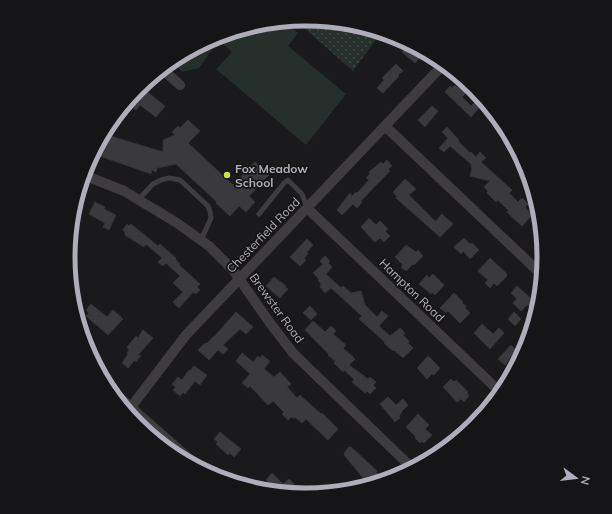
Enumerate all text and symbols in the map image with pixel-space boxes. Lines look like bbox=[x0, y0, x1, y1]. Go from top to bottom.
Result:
place label: Fox Meadow School bbox=[235, 161, 308, 190]
marker: Fox Meadow School bbox=[222, 170, 232, 180]
street label: Chesterfield Road bbox=[223, 194, 303, 276]
street label: Hampton Road bbox=[376, 255, 448, 325]
street label: Brewster Road bbox=[247, 270, 307, 346]
north arrow bbox=[556, 458, 596, 498]
text: N bbox=[578, 475, 593, 486]

